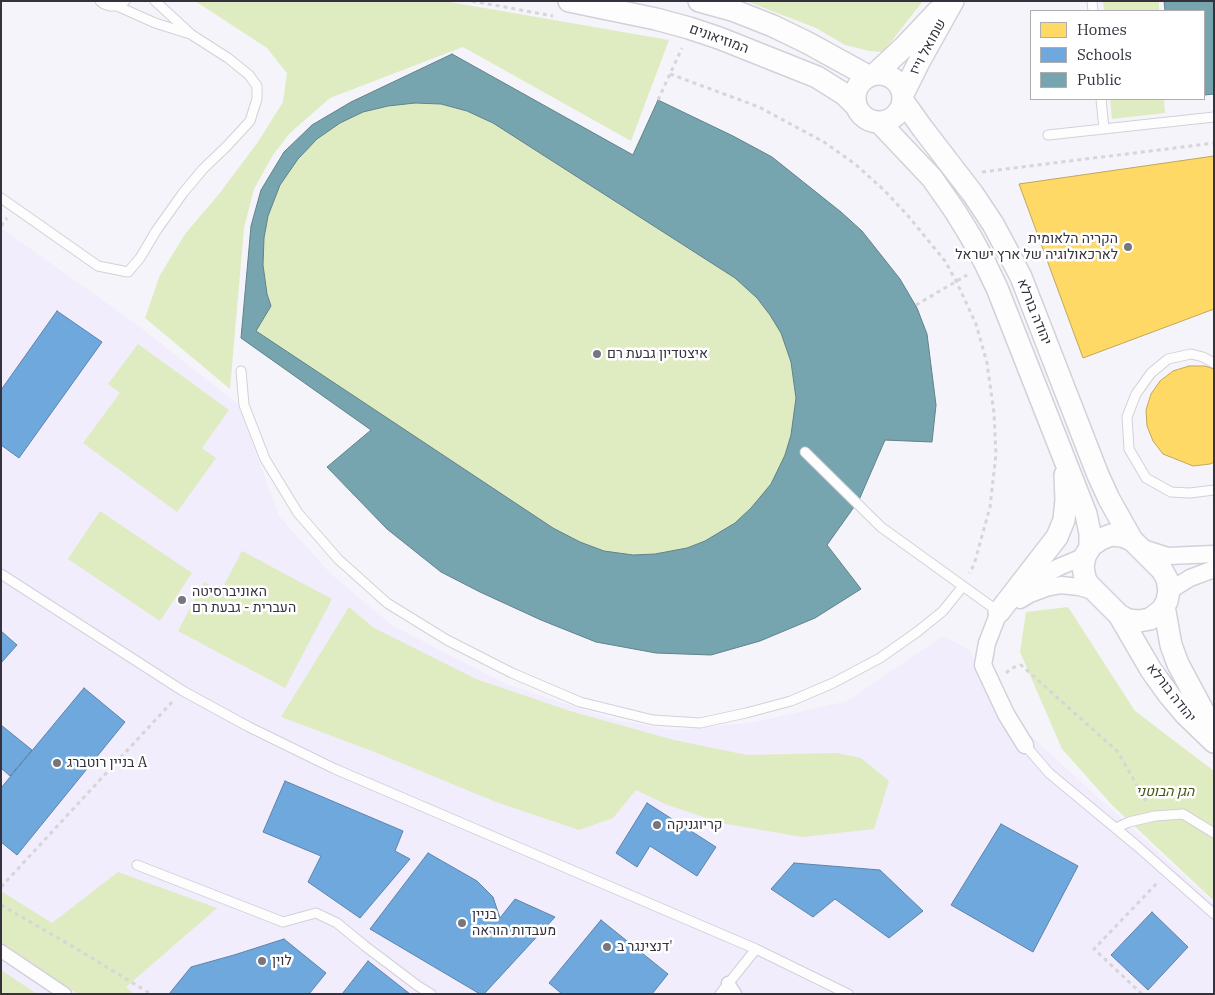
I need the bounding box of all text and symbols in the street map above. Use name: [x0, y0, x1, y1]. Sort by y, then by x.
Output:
legend: [1030, 10, 1205, 100]
street label: שמואל וייז: [906, 16, 950, 78]
text: Homes: [1077, 20, 1127, 39]
street label: המוזיאונים: [687, 21, 751, 57]
text: Schools: [1077, 45, 1132, 64]
text: Public: [1077, 70, 1122, 89]
place label: הקריה הלאומית לארכאולוגיה של ארץ ישראל: [955, 231, 1118, 264]
marker: הקריה הלאומית לארכאולוגיה של ארץ ישראל: [1122, 241, 1134, 253]
street label: יהודה בורלא: [1013, 276, 1055, 348]
place label: איצטדיון גבעת רם: [607, 346, 708, 362]
marker: איצטדיון גבעת רם: [591, 348, 603, 360]
place label: האוניברסיטה העברית - גבעת רם: [192, 584, 296, 616]
marker: האוניברסיטה העברית - גבעת רם: [176, 594, 188, 606]
street label: יהודה בורלא: [1143, 660, 1199, 726]
place label: בניין רוטברג A: [67, 755, 147, 771]
marker: בניין רוטברג A: [51, 757, 63, 769]
park label: הגן הבוטני: [1136, 784, 1194, 800]
place label: קריוגניקה: [667, 817, 723, 833]
marker: קריוגניקה: [651, 819, 663, 831]
place label: בניין מעבדות הוראה: [472, 907, 556, 940]
marker: בניין מעבדות הוראה: [456, 917, 468, 929]
place label: דנצינגר ב': [617, 939, 673, 955]
marker: דנצינגר ב': [601, 941, 613, 953]
place label: לוין: [272, 953, 292, 969]
marker: לוין: [256, 955, 268, 967]

